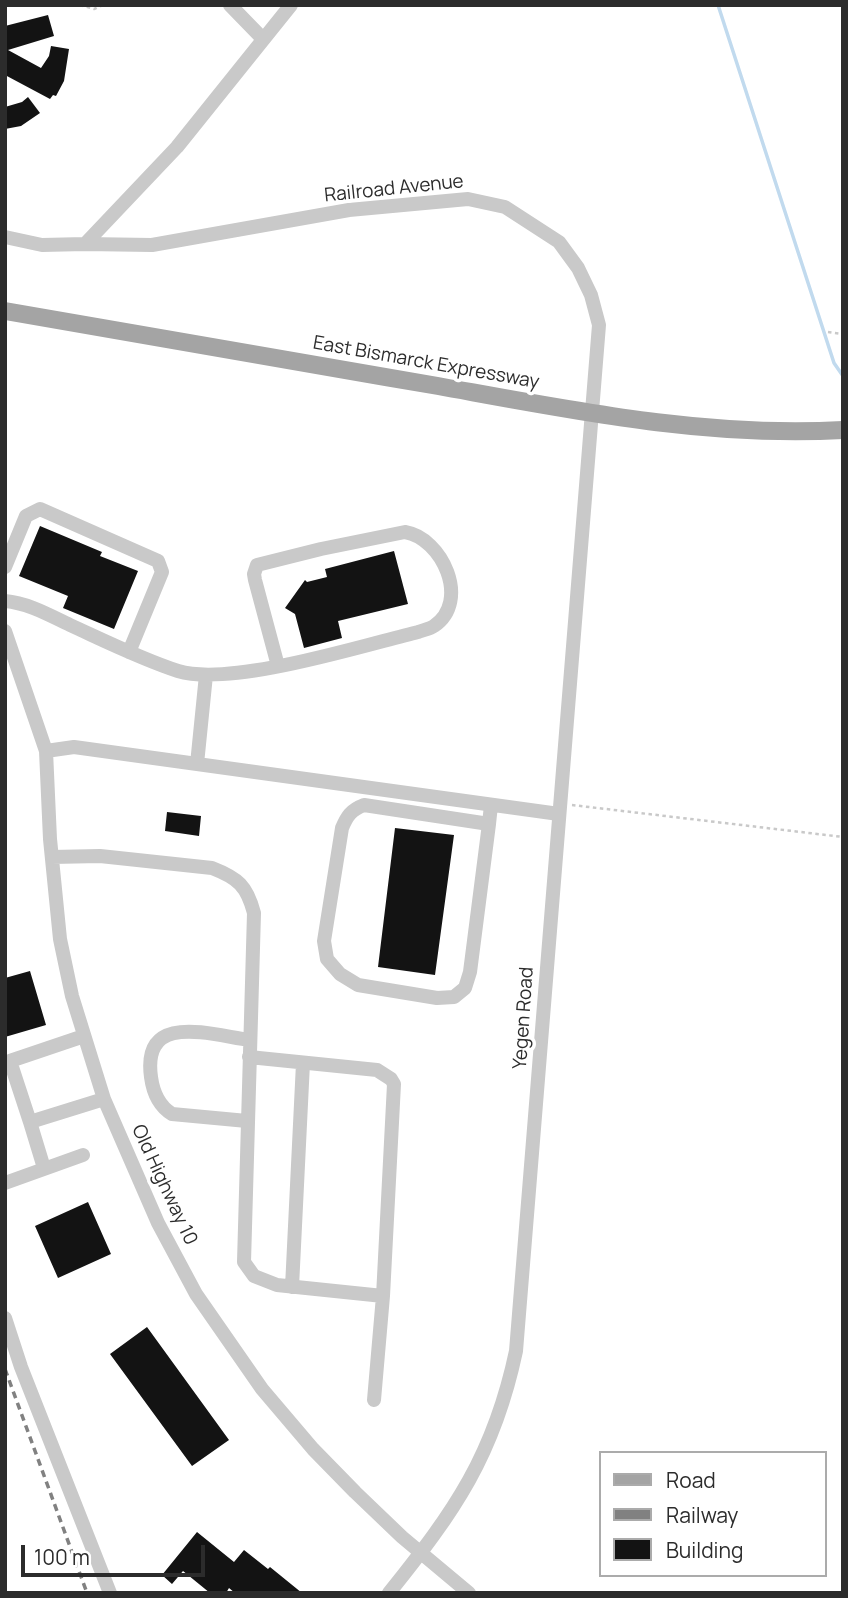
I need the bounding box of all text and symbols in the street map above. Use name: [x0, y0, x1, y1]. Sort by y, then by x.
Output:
street label: Railroad Avenue: [323, 170, 465, 208]
street label: East Bismarck Expressway: [311, 332, 541, 394]
street label: Yegen Road: [509, 966, 539, 1070]
street label: Old Highway 10: [126, 1121, 202, 1249]
legend: [600, 1451, 827, 1577]
text: Road: [666, 1466, 716, 1494]
text: Railway: [666, 1501, 738, 1529]
scale bar: [24, 1532, 208, 1576]
text: Building: [666, 1536, 743, 1564]
text: 100 m: [34, 1543, 90, 1571]

